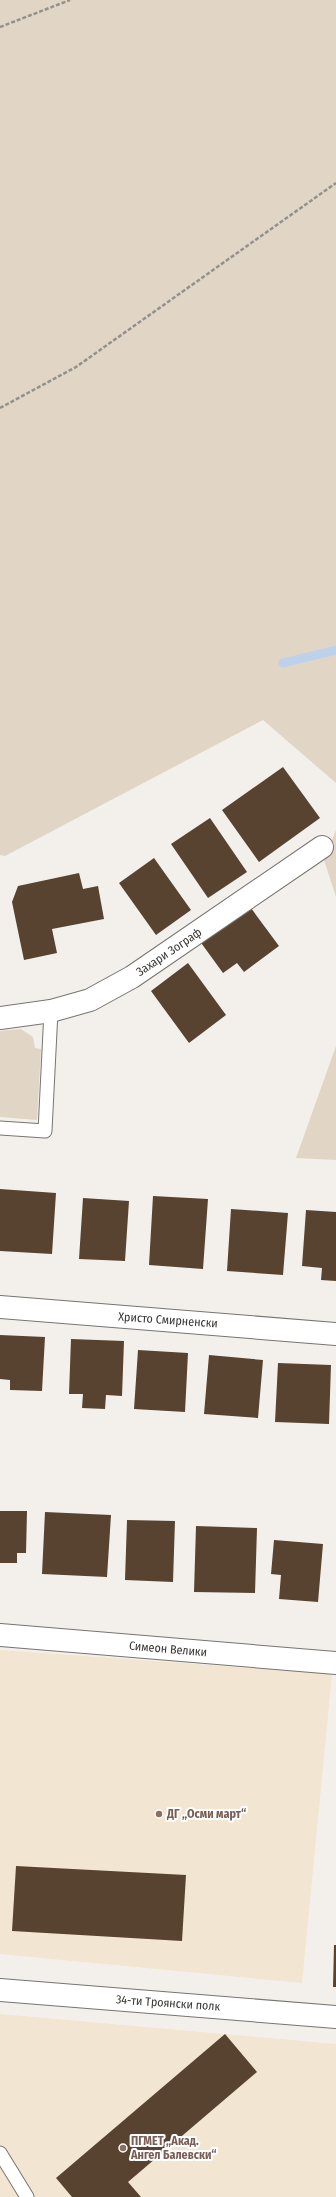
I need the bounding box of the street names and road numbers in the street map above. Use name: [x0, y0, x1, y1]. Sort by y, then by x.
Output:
street label: Захари Зограф: [134, 925, 204, 979]
street label: Христо Смирненски: [118, 1310, 218, 1330]
street label: Симеон Велики: [128, 1639, 208, 1659]
street label: 34-ти Троянски полк: [115, 1992, 221, 2014]

